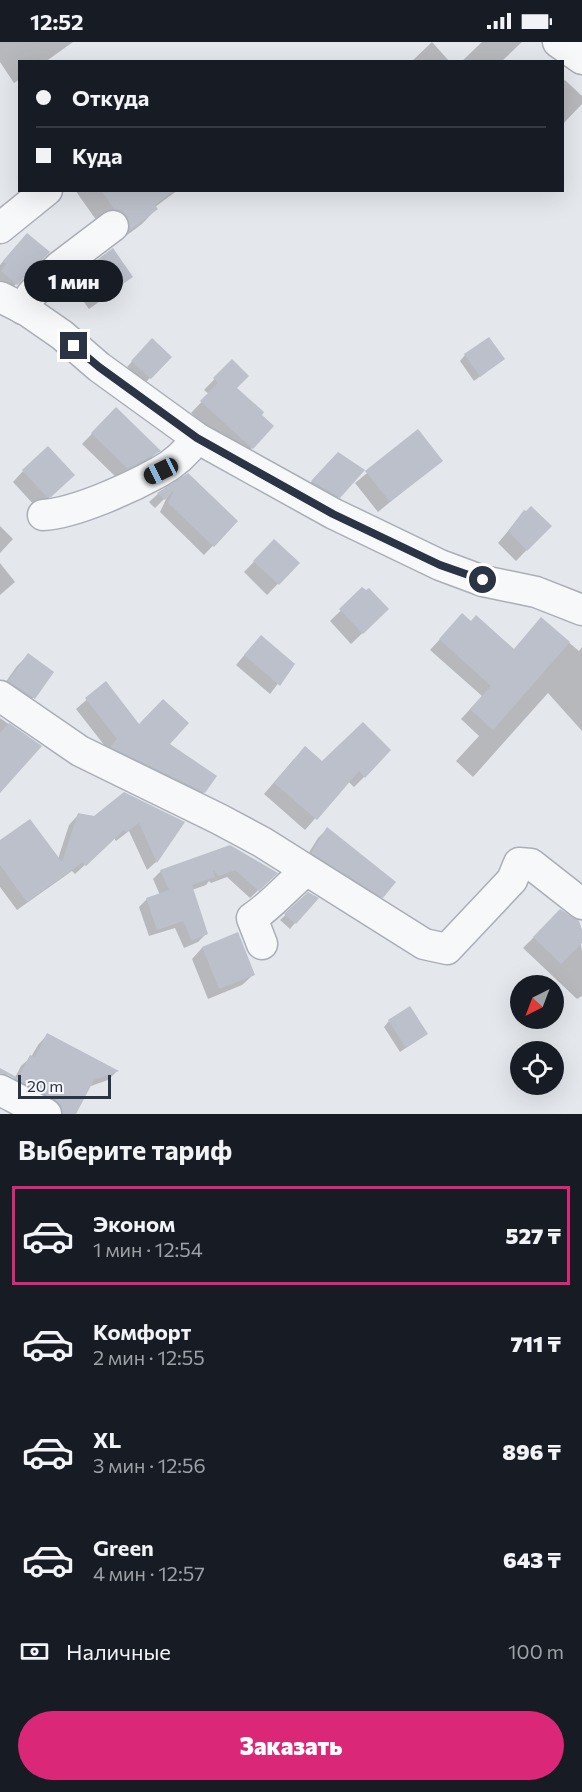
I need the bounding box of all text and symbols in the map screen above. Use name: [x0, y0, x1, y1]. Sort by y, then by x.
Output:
text: 12:52: [30, 8, 84, 35]
text: Откуда: [72, 84, 149, 111]
text: Куда: [72, 142, 122, 169]
callout: 1 мин: [25, 259, 124, 301]
text: 1 мин: [48, 269, 99, 293]
route end: [60, 332, 87, 359]
car: [141, 455, 181, 487]
route start: [469, 566, 496, 593]
north arrow: [510, 975, 564, 1029]
map controls: [510, 975, 564, 1095]
button: locate: [510, 1041, 564, 1095]
scale bar: [18, 1072, 111, 1100]
text: 20 m: [27, 1076, 63, 1095]
text: Выберите тариф: [18, 1133, 232, 1166]
icon: car: [21, 1209, 75, 1263]
text: Эконом: [93, 1210, 175, 1237]
text: 527 ₸: [506, 1222, 561, 1249]
text: 1 мин · 12:54: [93, 1237, 203, 1261]
icon: car: [21, 1317, 75, 1371]
text: Комфорт: [93, 1318, 191, 1345]
text: 711 ₸: [510, 1330, 561, 1357]
text: 2 мин · 12:55: [93, 1345, 205, 1369]
icon: car: [21, 1425, 75, 1479]
text: XL: [93, 1426, 121, 1453]
text: 896 ₸: [502, 1438, 561, 1465]
text: 3 мин · 12:56: [93, 1453, 206, 1477]
icon: car: [21, 1533, 75, 1587]
text: Green: [93, 1534, 154, 1561]
text: 643 ₸: [503, 1546, 561, 1573]
text: 4 мин · 12:57: [93, 1561, 205, 1585]
icon: cash: [18, 1635, 51, 1668]
text: Наличные: [66, 1638, 171, 1665]
text: 100 m: [508, 1639, 564, 1663]
button: Заказать: [18, 1711, 564, 1780]

